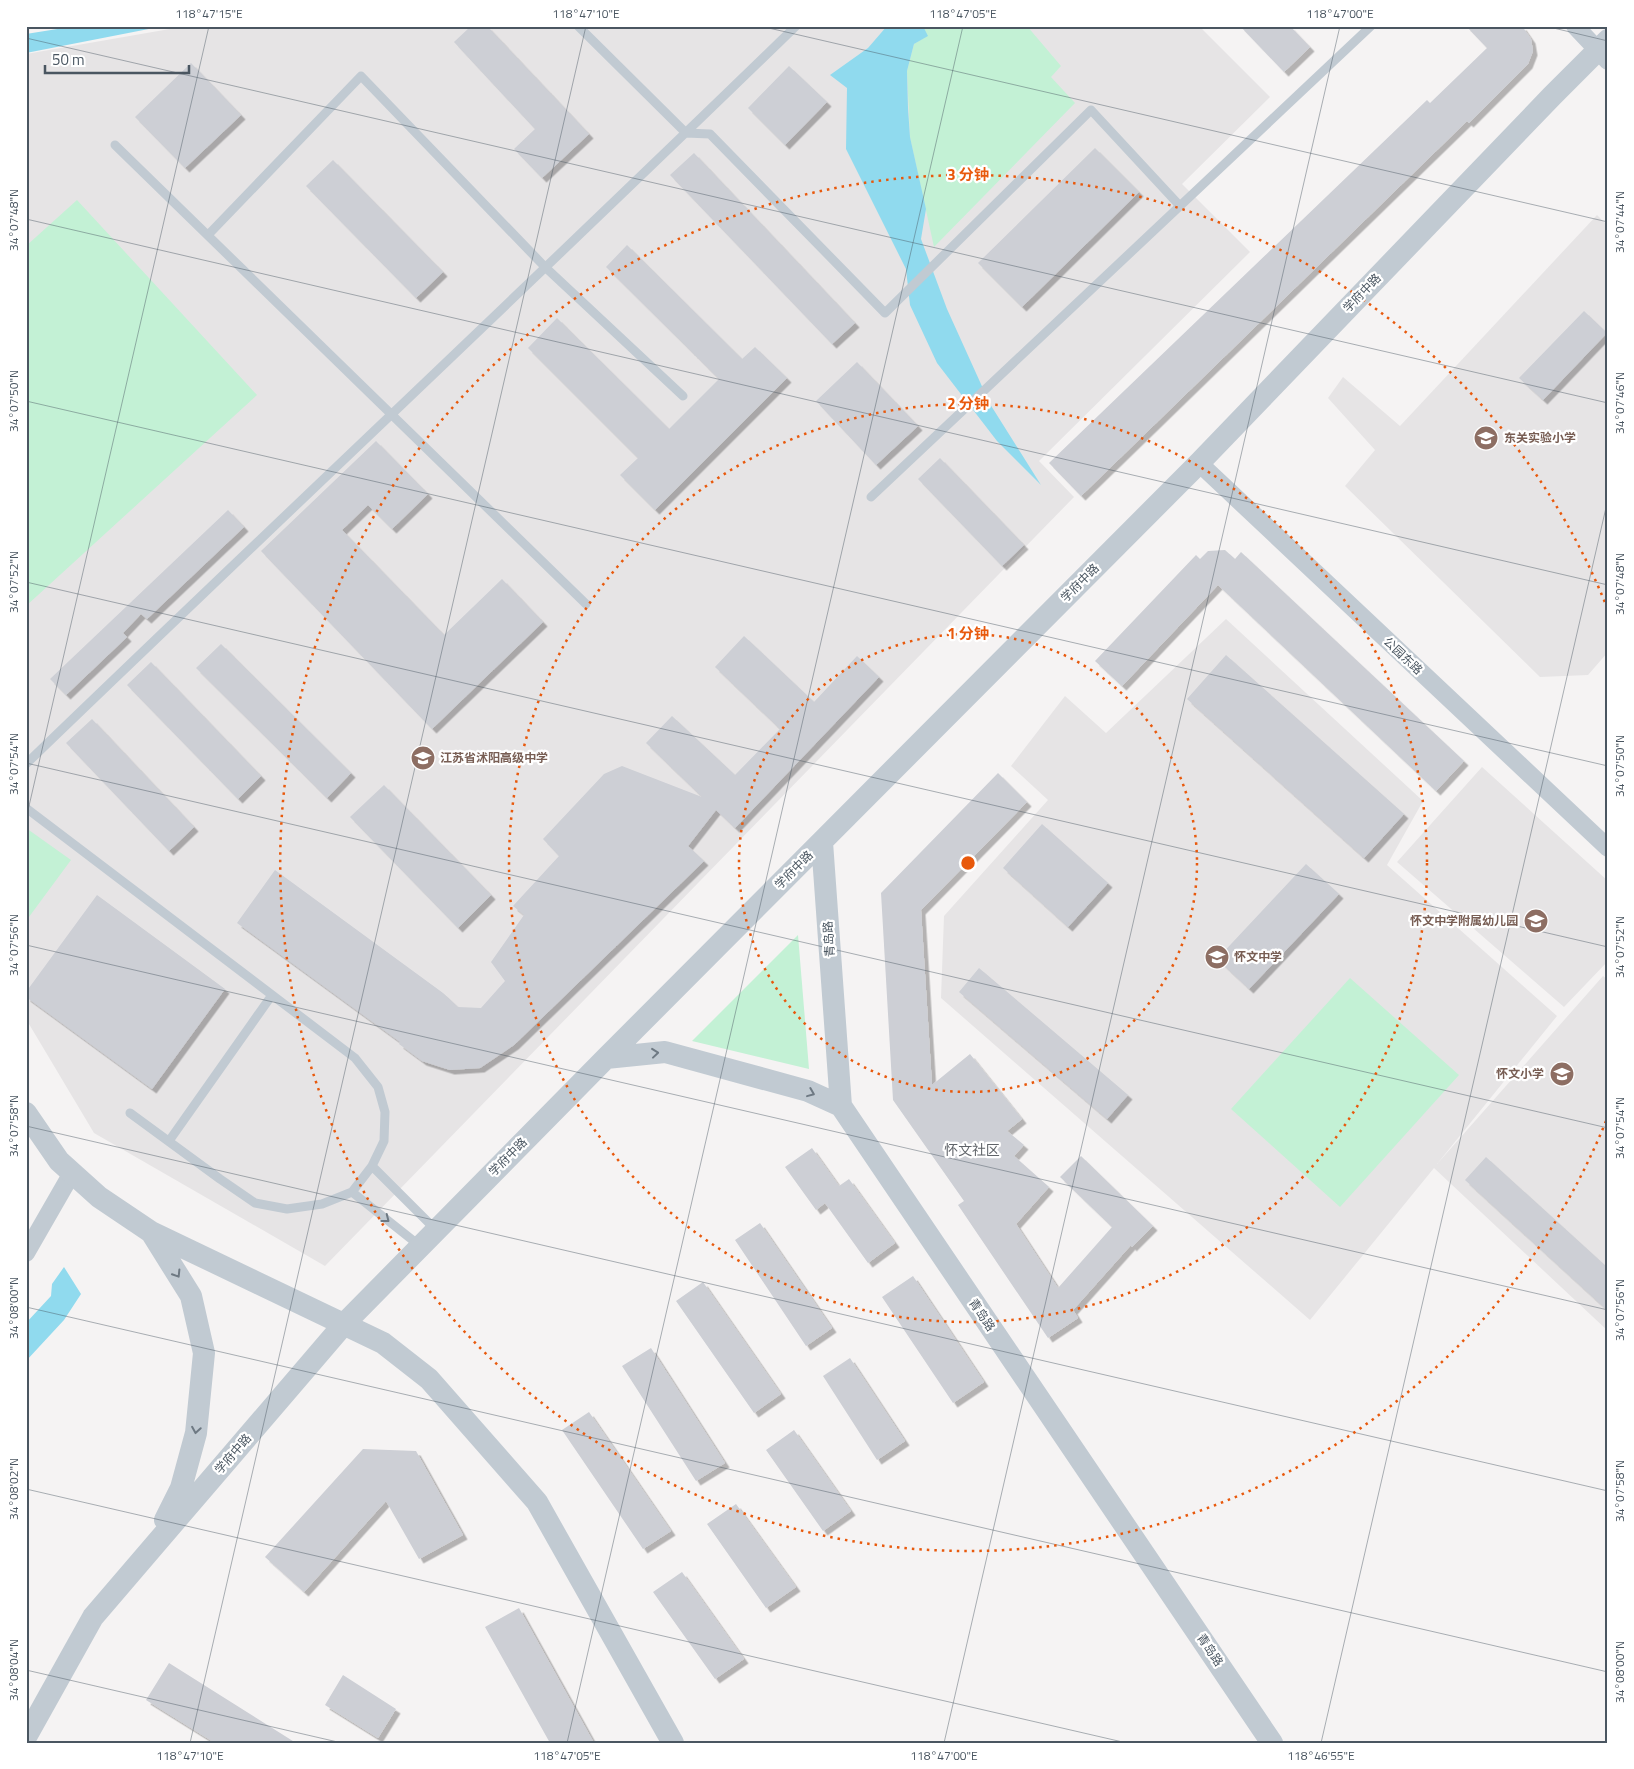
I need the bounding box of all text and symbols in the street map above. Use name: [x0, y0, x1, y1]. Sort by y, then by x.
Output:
text: 118°47'15"E: [175, 4, 243, 23]
text: 118°47'10"E: [552, 4, 620, 23]
text: 118°47'05"E: [929, 4, 997, 23]
text: 118°47'00"E: [1306, 4, 1374, 23]
scale bar: [45, 42, 189, 74]
text: 50 m: [52, 48, 85, 71]
text: 3 分钟: [947, 163, 989, 186]
text: 34°07'48"N: [4, 189, 23, 251]
text: 34°07'44"N: [1610, 191, 1629, 253]
street label: 学府中路: [1338, 269, 1385, 317]
text: 34°07'50"N: [4, 370, 23, 432]
text: 34°07'46"N: [1610, 372, 1629, 434]
text: 2 分钟: [947, 392, 989, 415]
school or university icon: 东关实验小学: [1473, 425, 1499, 451]
place label: 东关实验小学: [1504, 428, 1576, 447]
text: 34°07'52"N: [4, 551, 23, 613]
text: 34°07'48"N: [1610, 553, 1629, 615]
street label: 学府中路: [1056, 559, 1103, 606]
text: 1 分钟: [947, 622, 989, 645]
street label: 公园东路: [1379, 632, 1427, 679]
text: 34°07'54"N: [4, 733, 23, 795]
text: 34°07'50"N: [1610, 735, 1629, 797]
school or university icon: 江苏省沭阳高级中学: [410, 745, 436, 771]
place label: 江苏省沭阳高级中学: [440, 748, 548, 767]
street label: 学府中路: [770, 846, 817, 893]
centre of rings: [959, 854, 977, 872]
school or university icon: 怀文中学附属幼儿园: [1523, 908, 1549, 934]
place label: 怀文中学附属幼儿园: [1410, 911, 1518, 930]
text: 34°07'56"N: [4, 914, 23, 976]
text: 34°07'52"N: [1610, 916, 1629, 978]
street label: 青岛路: [818, 920, 839, 958]
school or university icon: 怀文中学: [1204, 944, 1230, 970]
place label: 怀文中学: [1234, 947, 1282, 966]
one-way arrow: [651, 1047, 659, 1058]
school or university icon: 怀文小学: [1549, 1061, 1575, 1087]
place label: 怀文小学: [1496, 1064, 1544, 1083]
one-way arrow: [807, 1087, 815, 1097]
text: 34°07'58"N: [4, 1095, 23, 1157]
text: 34°07'54"N: [1610, 1097, 1629, 1159]
street label: 学府中路: [484, 1133, 531, 1180]
district label: 怀文社区: [944, 1139, 1000, 1160]
one-way arrow: [380, 1214, 389, 1222]
one-way arrow: [170, 1268, 180, 1277]
text: 34°08'00"N: [4, 1277, 23, 1339]
text: 34°07'56"N: [1610, 1279, 1629, 1341]
street label: 青岛路: [964, 1294, 1000, 1335]
one-way arrow: [191, 1426, 202, 1434]
street label: 学府中路: [210, 1429, 256, 1478]
text: 34°08'02"N: [4, 1458, 23, 1520]
text: 34°07'58"N: [1610, 1460, 1629, 1522]
street label: 青岛路: [1192, 1629, 1228, 1670]
text: 34°08'04"N: [4, 1639, 23, 1701]
text: 34°08'00"N: [1610, 1641, 1629, 1703]
text: 118°47'10"E: [156, 1746, 224, 1765]
text: 118°47'05"E: [533, 1746, 601, 1765]
text: 118°47'00"E: [910, 1746, 978, 1765]
text: 118°46'55"E: [1287, 1746, 1355, 1765]

